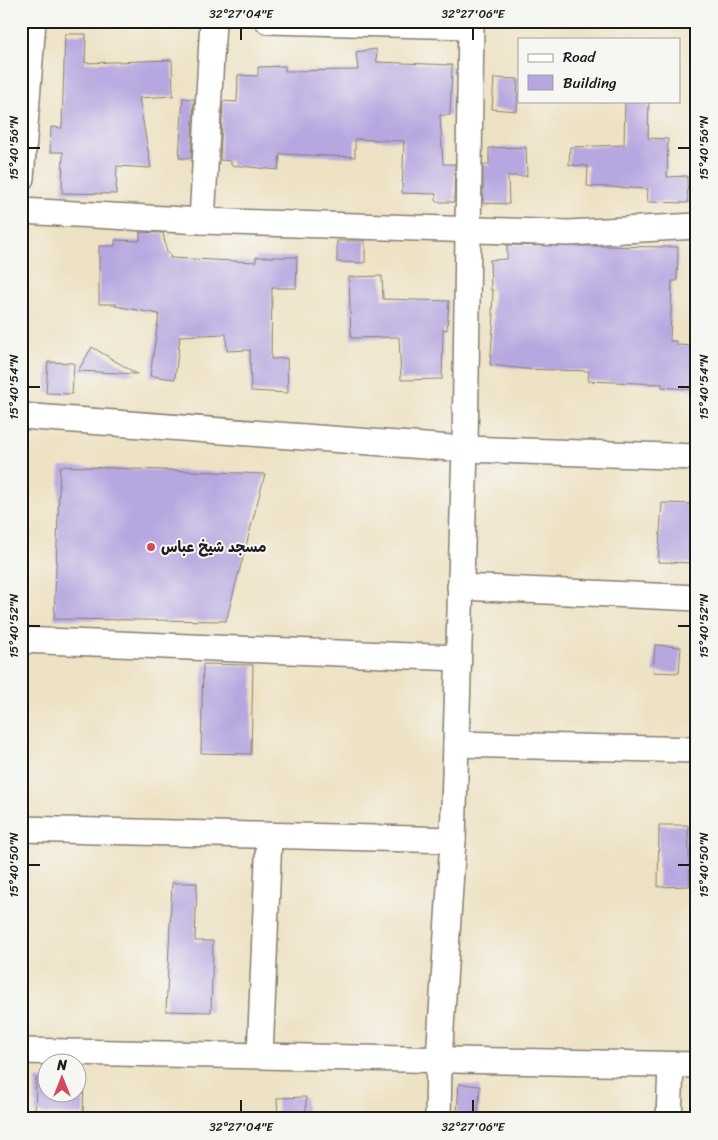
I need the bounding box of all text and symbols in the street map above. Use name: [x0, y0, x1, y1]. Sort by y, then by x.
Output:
text: 32°27'04"E: [209, 3, 274, 25]
text: 32°27'06"E: [442, 3, 506, 25]
legend: [518, 38, 680, 102]
text: Road: [563, 44, 596, 70]
text: Building: [563, 70, 617, 96]
text: 15°40'56"N: [3, 115, 25, 180]
text: 15°40'56"N: [693, 115, 715, 180]
text: 15°40'54"N: [3, 354, 25, 420]
text: 15°40'54"N: [693, 354, 715, 420]
place label: مسجد شيخ عباس: [161, 534, 267, 560]
marker: مسجد شيخ عباس: [145, 541, 157, 553]
text: 15°40'52"N: [3, 593, 25, 658]
text: 15°40'52"N: [693, 593, 715, 658]
text: 15°40'50"N: [3, 832, 25, 898]
text: 15°40'50"N: [693, 832, 715, 898]
north arrow: [38, 1052, 88, 1102]
text: N: [56, 1053, 67, 1078]
text: 32°27'04"E: [209, 1116, 274, 1138]
text: 32°27'06"E: [442, 1116, 506, 1138]

